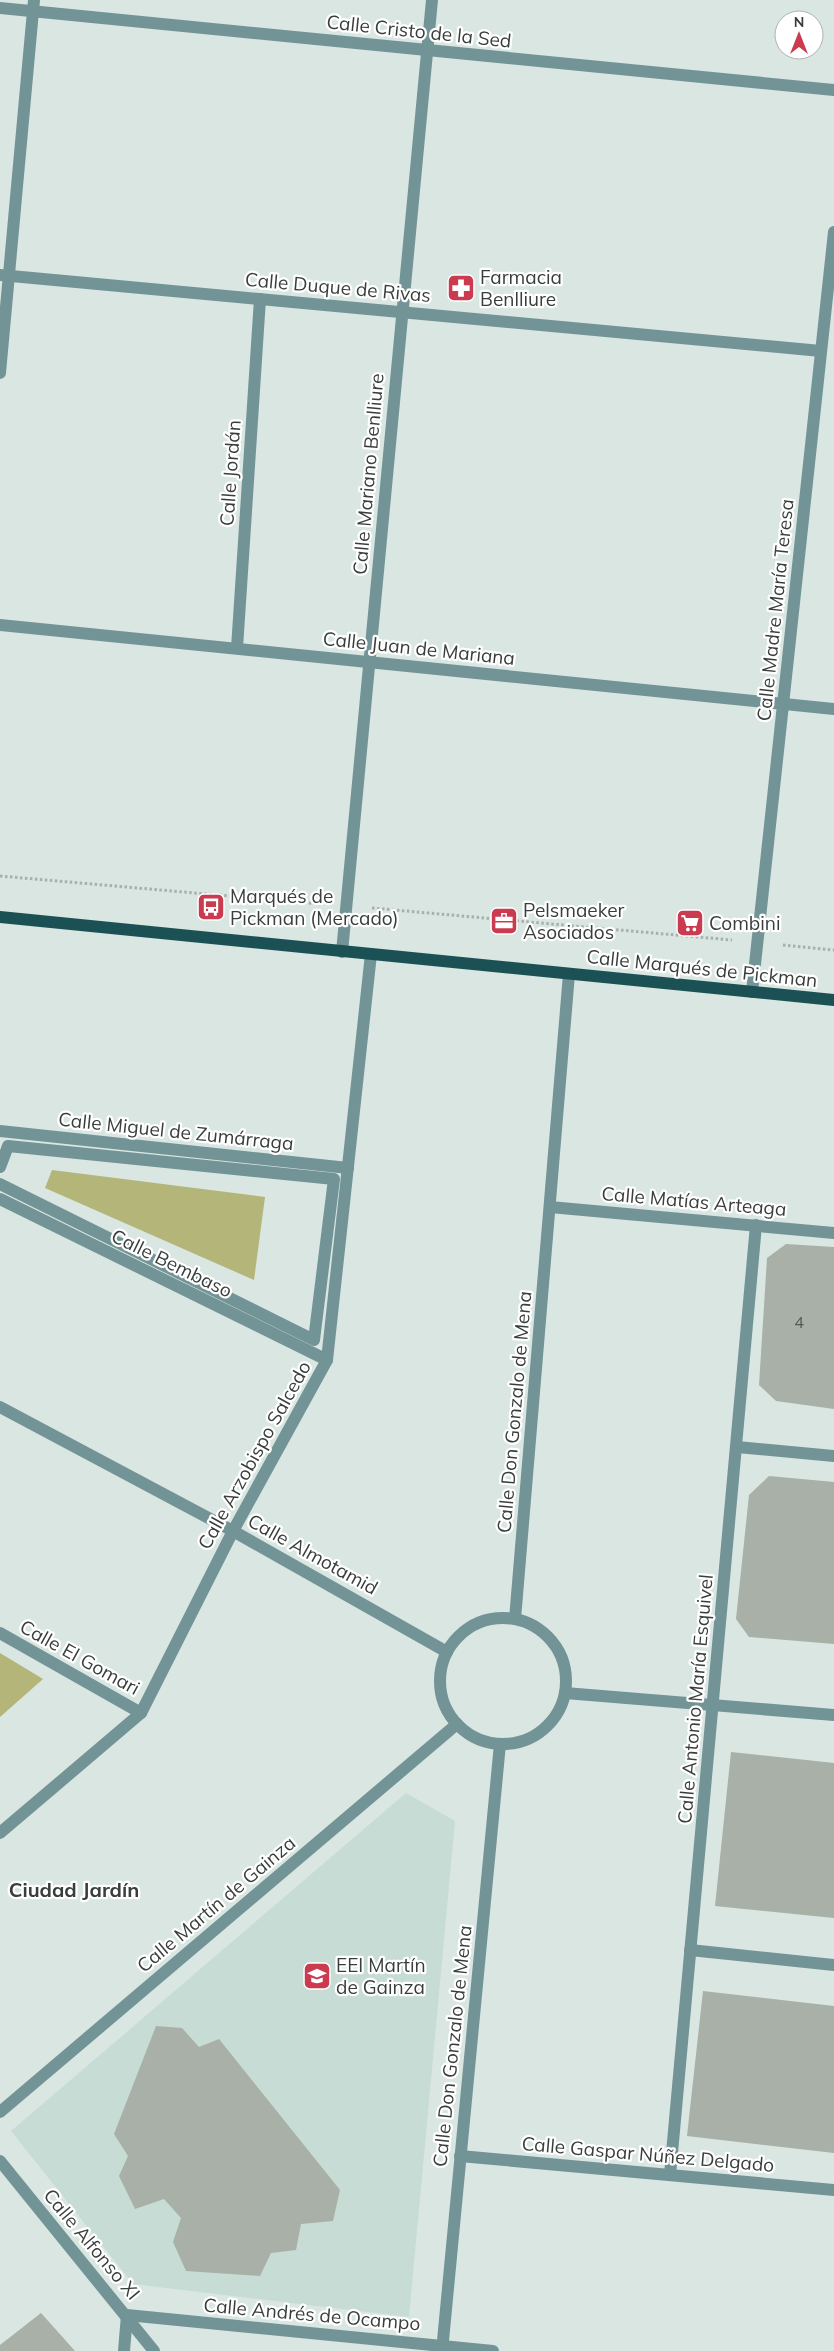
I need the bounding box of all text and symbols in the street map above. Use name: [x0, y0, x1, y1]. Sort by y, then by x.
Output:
street label: Calle Cristo de la Sed: [325, 9, 513, 53]
north arrow: [774, 10, 824, 60]
text: N: [794, 13, 804, 31]
place label: Farmacia Benlliure: [480, 265, 562, 311]
street label: Calle Duque de Rivas: [244, 267, 432, 307]
pharmacy icon: Farmacia Benlliure: [446, 273, 476, 303]
street label: Calle Mariano Benlliure: [347, 372, 389, 576]
street label: Calle Jordán: [214, 419, 246, 527]
street label: Calle Madre María Teresa: [751, 498, 799, 722]
street label: Calle Juan de Mariana: [322, 626, 516, 670]
place label: Marqués de Pickman (Mercado): [230, 884, 399, 930]
bus stop icon: Marqués de Pickman (Mercado): [196, 892, 226, 922]
place label: Pelsmaeker Asociados: [523, 898, 625, 944]
office icon: Pelsmaeker Asociados: [489, 906, 519, 936]
supermarket icon: Combini: [675, 908, 705, 938]
place label: Combini: [709, 911, 780, 935]
street label: Calle Marqués de Pickman: [585, 944, 819, 992]
street label: Calle Miguel de Zumárraga: [57, 1107, 295, 1155]
street label: Calle Matías Arteaga: [601, 1181, 787, 1221]
street label: Calle Bembaso: [108, 1223, 236, 1303]
street label: Calle Don Gonzalo de Mena: [491, 1290, 537, 1534]
house number: 4: [794, 1312, 804, 1332]
street label: Calle Arzobispo Salcedo: [192, 1356, 316, 1554]
street label: Calle Almotamid: [244, 1508, 382, 1600]
street label: Calle Antonio María Esquivel: [672, 1573, 718, 1825]
street label: Calle El Gomari: [16, 1614, 144, 1700]
street label: Calle Martín de Gainza: [132, 1831, 300, 1977]
district label: Ciudad Jardín: [9, 1877, 139, 1902]
street label: Calle Don Gonzalo de Mena: [427, 1924, 477, 2168]
place label: EEI Martín de Gainza: [336, 1953, 426, 1999]
school or university icon: EEI Martín de Gainza: [302, 1961, 332, 1991]
street label: Calle Gaspar Núñez Delgado: [521, 2131, 775, 2177]
street label: Calle Alfonso XI: [39, 2184, 145, 2304]
street label: Calle Andrés de Ocampo: [203, 2293, 421, 2335]

